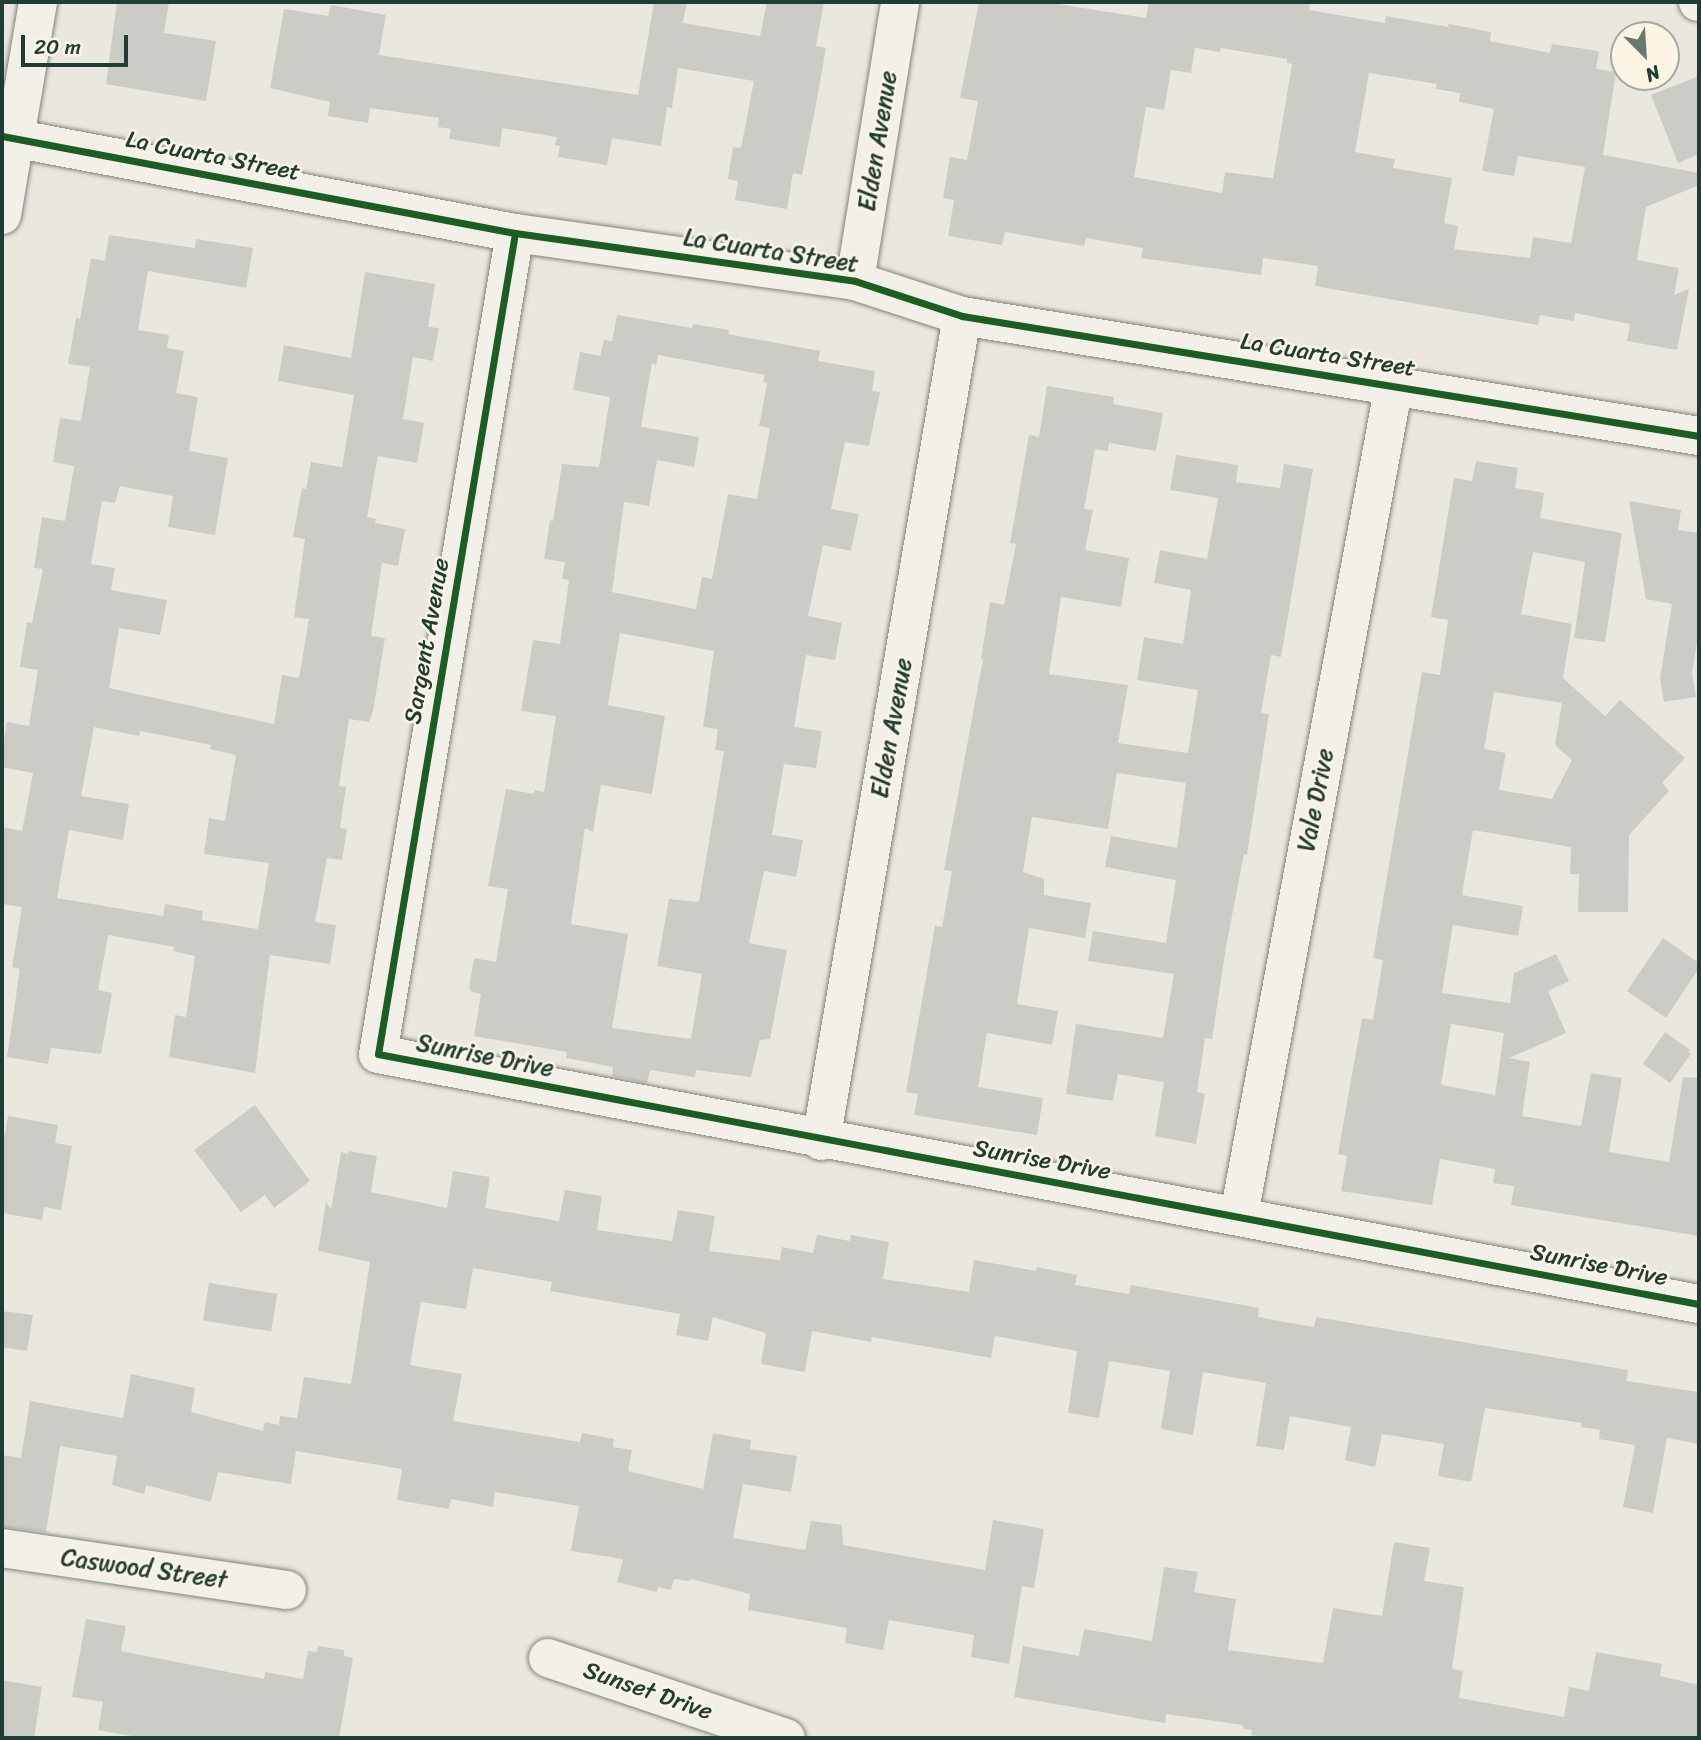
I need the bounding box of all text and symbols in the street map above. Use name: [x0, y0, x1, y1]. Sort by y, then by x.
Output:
scale bar: [24, 21, 131, 65]
north arrow: [1610, 21, 1680, 91]
text: 20 m: [34, 28, 81, 66]
text: N: [1640, 56, 1666, 92]
street label: Elden Avenue: [853, 69, 903, 213]
street label: La Cuarta Street: [123, 125, 303, 187]
street label: La Cuarta Street: [681, 223, 861, 279]
street label: La Cuarta Street: [1238, 327, 1418, 383]
street label: Sargent Avenue: [398, 556, 456, 726]
street label: Elden Avenue: [866, 656, 918, 800]
street label: Vale Drive: [1292, 746, 1340, 854]
street label: Sunrise Drive: [414, 1029, 556, 1083]
street label: Sunrise Drive: [971, 1134, 1113, 1186]
street label: Sunrise Drive: [1528, 1238, 1670, 1292]
street label: Caswood Street: [59, 1543, 229, 1595]
street label: Sunset Drive: [580, 1655, 716, 1727]

